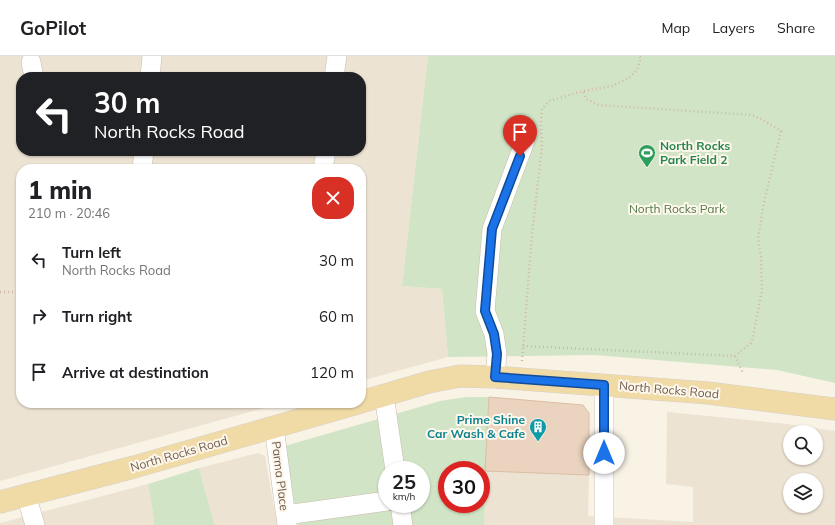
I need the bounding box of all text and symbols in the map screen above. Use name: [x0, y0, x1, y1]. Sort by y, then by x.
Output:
text: GoPilot: [20, 16, 86, 40]
text: Map: [661, 19, 690, 37]
text: Layers: [712, 19, 755, 37]
text: Share: [777, 19, 815, 37]
text: 30 m: [94, 85, 160, 120]
icon: left: [28, 88, 80, 140]
pin: [503, 115, 537, 156]
text: North Rocks Road: [94, 120, 245, 143]
icon: arrive: [509, 121, 531, 143]
place label: North Rocks Park Field 2: [660, 138, 730, 167]
sports icon: North Rocks Park Field 2: [637, 143, 657, 168]
text: 1 min: [28, 175, 92, 205]
button: close: [312, 177, 354, 219]
park label: North Rocks Park: [629, 201, 726, 216]
text: 210 m · 20:46: [28, 205, 110, 221]
text: Turn left: [62, 243, 121, 262]
icon: left: [28, 249, 50, 271]
text: 30 m: [319, 251, 354, 270]
text: North Rocks Road: [62, 262, 171, 278]
icon: right: [28, 305, 50, 327]
text: Turn right: [62, 307, 132, 326]
text: 60 m: [319, 307, 354, 326]
icon: arrive: [28, 361, 50, 383]
text: Arrive at destination: [62, 363, 209, 382]
text: 120 m: [310, 363, 354, 382]
street label: North Rocks Road: [618, 378, 720, 401]
place label: Prime Shine Car Wash & Cafe: [427, 412, 525, 441]
building icon: Prime Shine Car Wash & Cafe: [528, 417, 548, 442]
map controls: [783, 425, 823, 513]
button: search: [783, 425, 823, 465]
street label: North Rocks Road: [129, 432, 229, 475]
position arrow: [583, 432, 625, 474]
street label: Parma Place: [269, 440, 292, 512]
speed limit sign: 30: [438, 461, 490, 513]
text: 25: [392, 469, 416, 494]
button: layers: [783, 473, 823, 513]
text: km/h: [393, 490, 415, 503]

